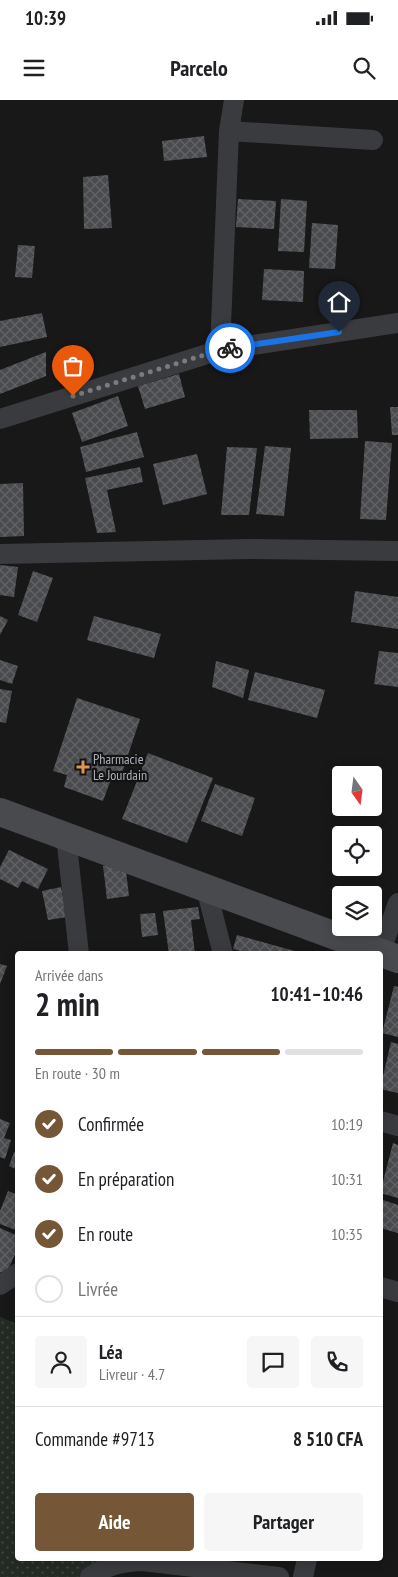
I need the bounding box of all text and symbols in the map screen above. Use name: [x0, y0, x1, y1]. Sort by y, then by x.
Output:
text: 10:39: [25, 6, 66, 30]
icon: menu: [20, 54, 48, 82]
text: Parcelo: [170, 54, 228, 82]
icon: search: [350, 54, 378, 82]
pin: [318, 281, 360, 332]
icon: home: [325, 288, 353, 316]
courier: [205, 323, 255, 373]
icon: bike: [216, 334, 244, 362]
pin: [52, 345, 94, 396]
icon: bag: [59, 352, 87, 380]
place label: Pharmacie Le Jourdain: [93, 750, 147, 784]
marker: Pharmacie Le Jourdain: [77, 761, 89, 773]
north arrow: [332, 766, 382, 816]
map controls: [332, 766, 382, 936]
button: locate: [332, 826, 382, 876]
button: layers: [332, 886, 382, 936]
text: Arrivée dans: [35, 965, 103, 985]
text: 10:41–10:46: [270, 982, 363, 1006]
text: 2 min: [35, 983, 100, 1025]
text: En route · 30 m: [35, 1063, 120, 1083]
icon: check: [35, 1110, 63, 1138]
text: Confirmée: [78, 1112, 144, 1136]
text: 10:19: [331, 1114, 363, 1134]
icon: check: [35, 1165, 63, 1193]
text: En préparation: [78, 1167, 174, 1191]
text: 10:31: [331, 1169, 363, 1189]
icon: check: [35, 1220, 63, 1248]
text: En route: [78, 1222, 133, 1246]
text: 10:35: [331, 1224, 363, 1244]
text: Livrée: [78, 1277, 118, 1301]
button: person: [35, 1336, 87, 1388]
button: chat: [247, 1336, 299, 1388]
button: phone: [311, 1336, 363, 1388]
text: Léa: [99, 1340, 123, 1364]
text: Livreur · 4.7: [99, 1364, 165, 1384]
text: Commande #9713: [35, 1427, 155, 1451]
text: 8 510 CFA: [293, 1427, 363, 1451]
button: Aide: [35, 1493, 194, 1551]
button: Partager: [204, 1493, 363, 1551]

